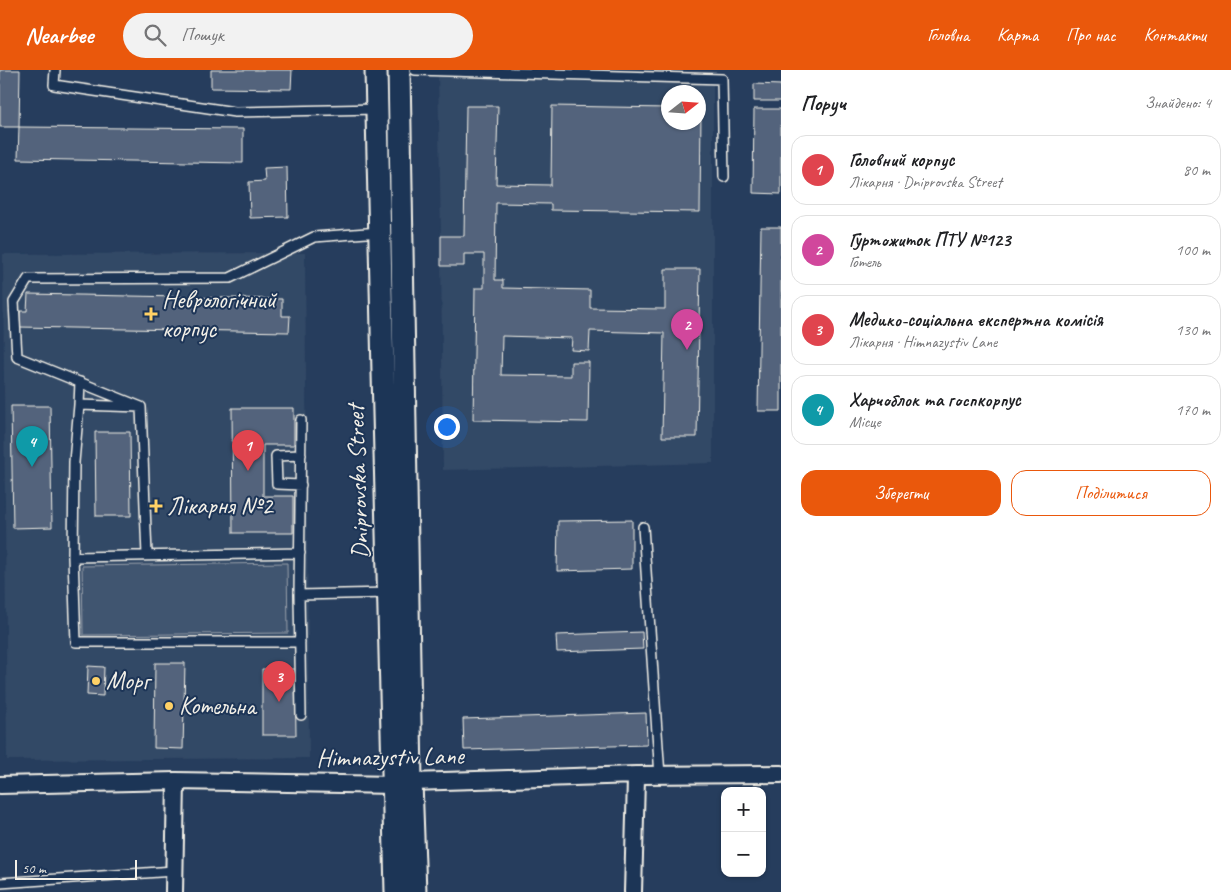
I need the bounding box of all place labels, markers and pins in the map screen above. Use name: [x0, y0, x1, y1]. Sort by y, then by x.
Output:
place label: Неврологічний корпус: [162, 284, 278, 345]
marker: Неврологічний корпус: [144, 307, 158, 321]
pin: 2: [671, 309, 703, 350]
pin: 4: [16, 426, 48, 467]
pin: 1: [232, 430, 264, 471]
place label: Лікарня №2: [167, 490, 274, 522]
marker: Лікарня №2: [149, 499, 163, 513]
pin: 3: [263, 661, 295, 702]
place label: Морг: [106, 665, 153, 697]
marker: Морг: [90, 675, 102, 687]
place label: Котельна: [179, 690, 258, 722]
marker: Котельна: [163, 700, 175, 712]

